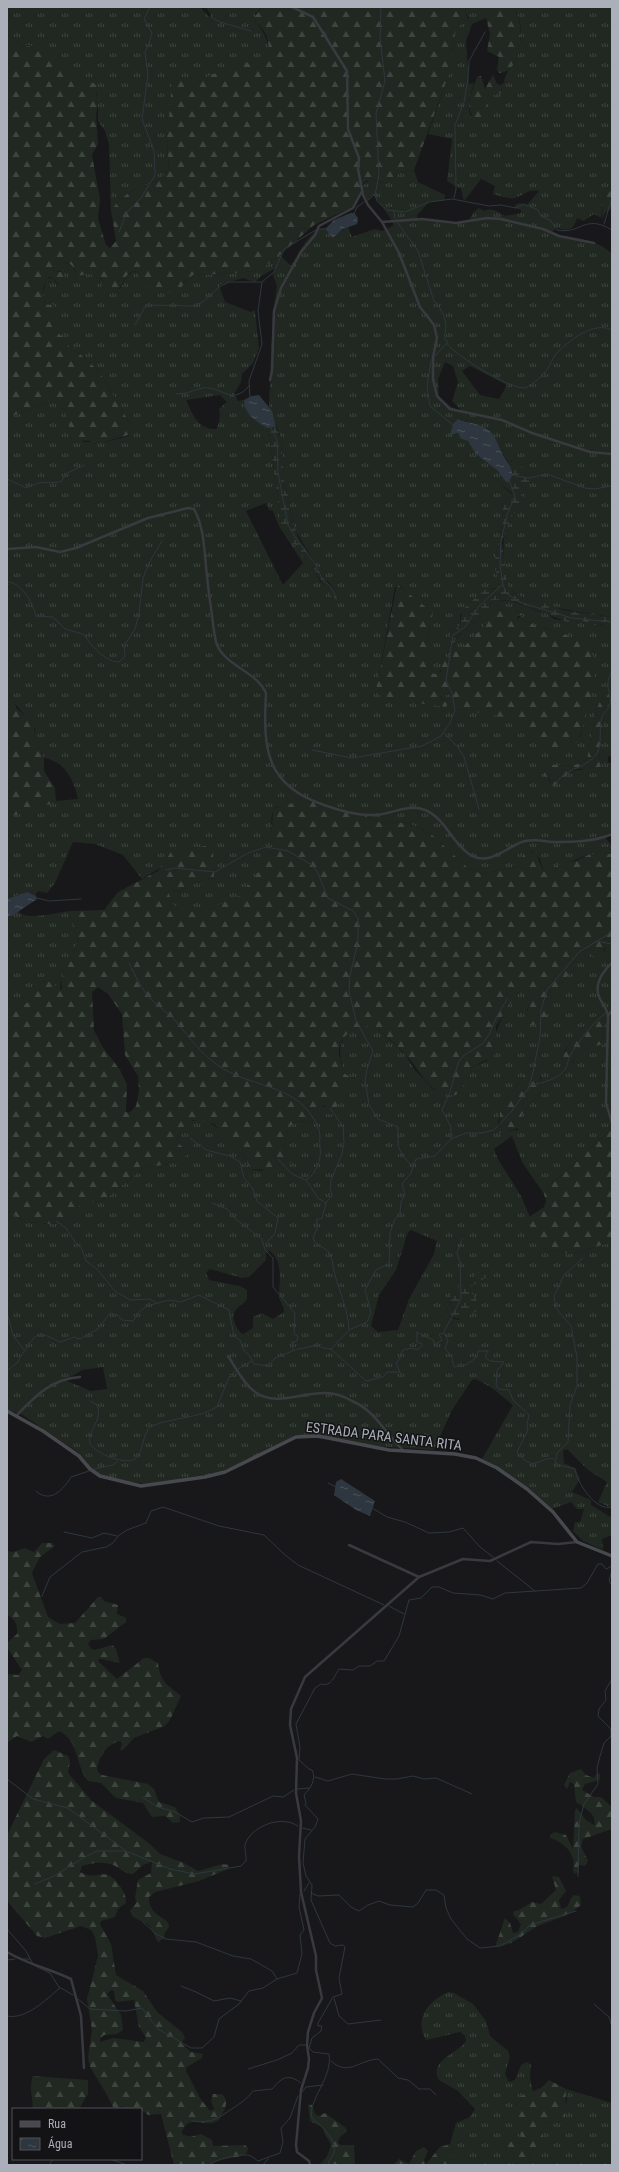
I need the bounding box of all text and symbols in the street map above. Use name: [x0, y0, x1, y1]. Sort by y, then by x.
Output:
street label: ESTRADA PARA SANTA RITA: [305, 1418, 463, 1454]
legend: [12, 2108, 142, 2160]
text: Rua: [48, 2117, 66, 2131]
text: Água: [48, 2136, 73, 2151]

